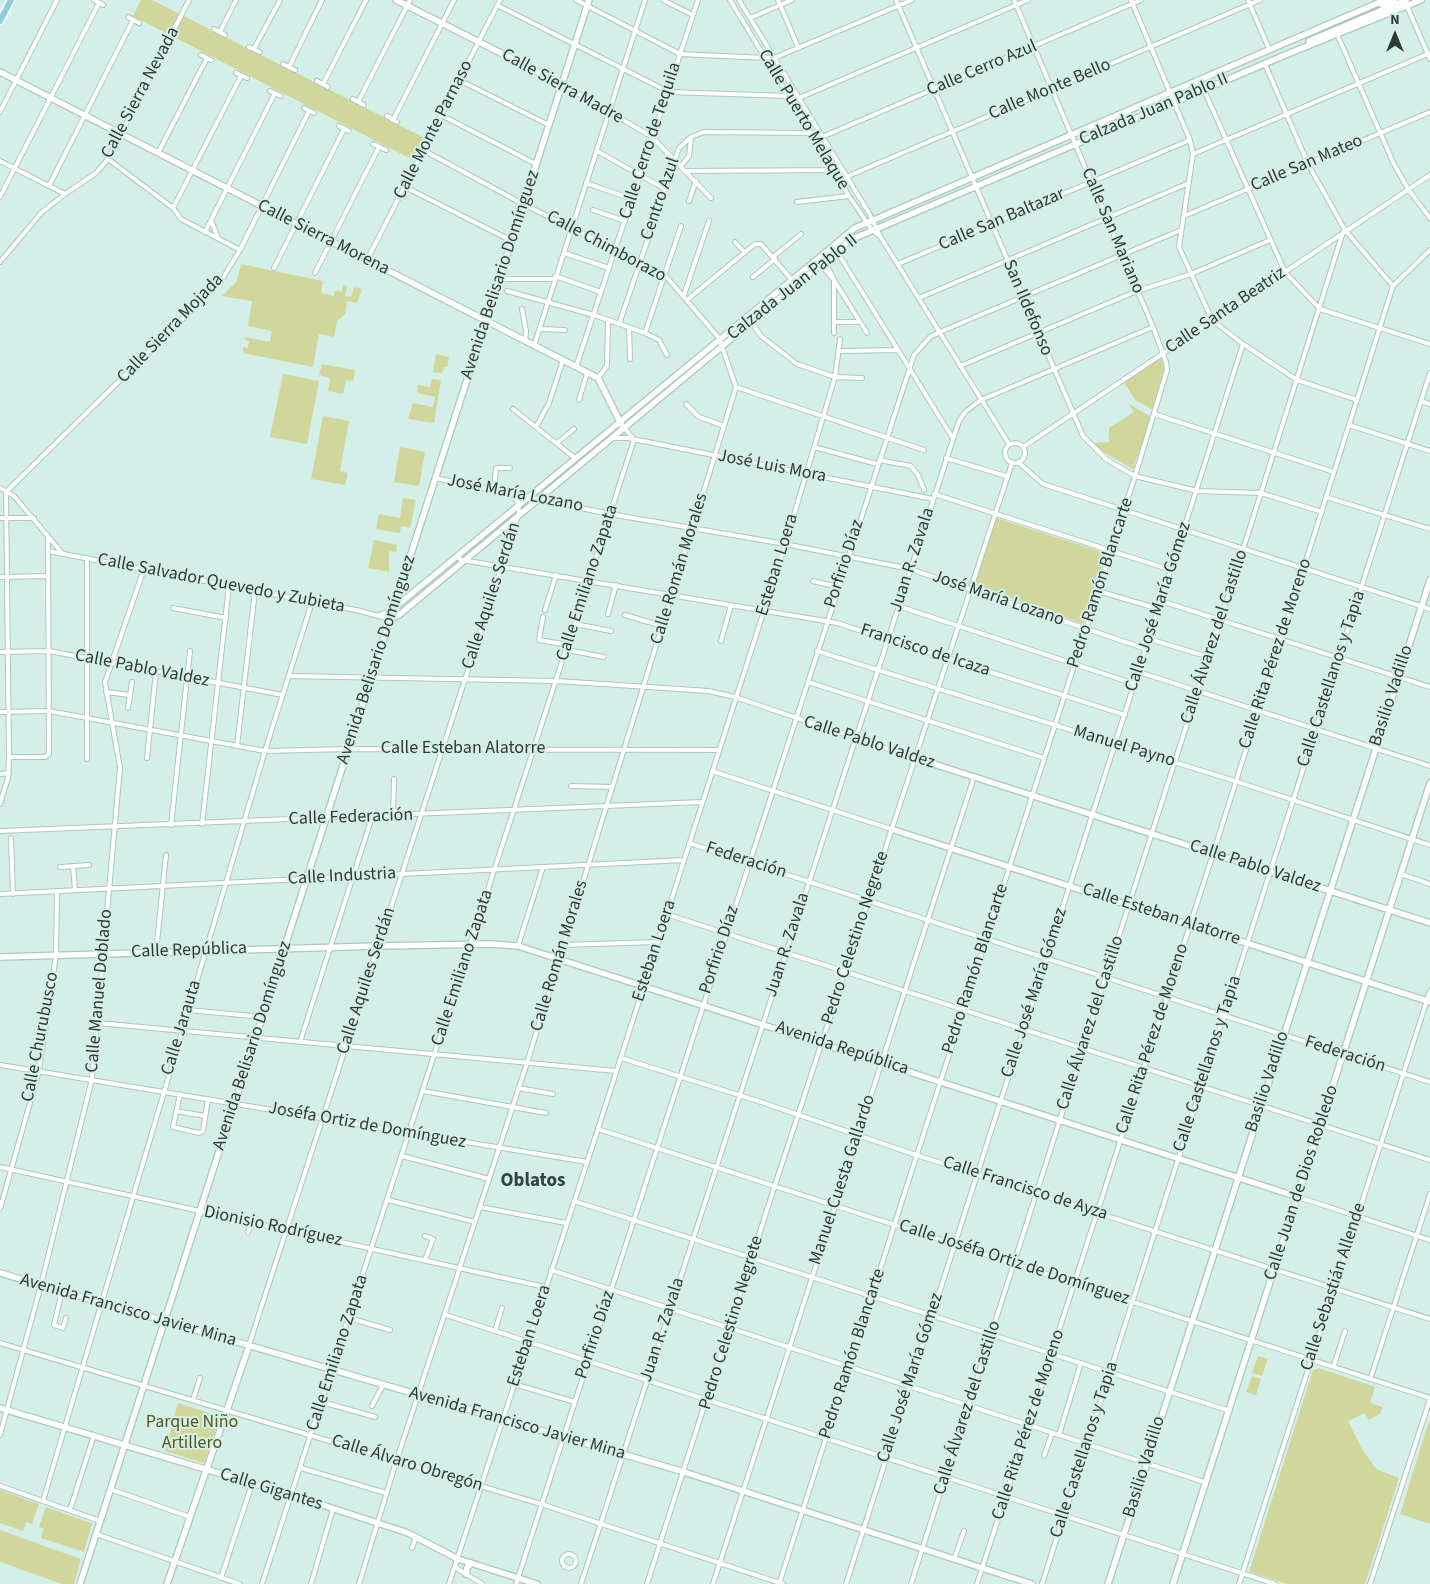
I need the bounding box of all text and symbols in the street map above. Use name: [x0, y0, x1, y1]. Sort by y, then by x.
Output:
north arrow: [1370, 10, 1420, 60]
text: N: [1390, 10, 1400, 30]
street label: Calle Sierra Nevada: [97, 24, 185, 162]
street label: Calle Cerro Azul: [924, 36, 1040, 102]
street label: Calle Sierra Madre: [497, 45, 627, 129]
street label: Calle Puerto Melaque: [753, 46, 853, 194]
street label: Calle Monte Bello: [986, 55, 1114, 125]
street label: Calle Monte Parnaso: [390, 57, 478, 203]
street label: Calle Cerro de Tequila: [615, 60, 687, 222]
street label: Calzada Juan Pablo II: [1076, 69, 1232, 151]
street label: Calle San Mateo: [1248, 131, 1366, 197]
street label: Centro Azul: [637, 155, 685, 243]
street label: Calle San Mariano: [1076, 165, 1148, 297]
street label: Avenida Belisario Domínguez: [457, 168, 545, 382]
street label: Calle San Baltazar: [936, 184, 1068, 256]
street label: Calle Sierra Morena: [253, 195, 393, 281]
street label: Calle Chimborazo: [543, 206, 669, 288]
street label: Calzada Juan Pablo II: [723, 230, 863, 346]
street label: San Ildefonso: [997, 257, 1057, 359]
street label: Calle Santa Beatriz: [1162, 263, 1290, 359]
street label: Calle Sierra Mojada: [113, 270, 229, 388]
street label: José Luis Mora: [716, 446, 828, 488]
street label: José María Lozano: [445, 470, 585, 518]
street label: Calle Román Morales: [647, 491, 713, 647]
street label: Pedro Ramón Blancarte: [1063, 495, 1139, 671]
street label: Calle Emiliano Zapata: [553, 502, 623, 664]
street label: Juan R. Zavala: [886, 505, 940, 615]
street label: Esteban Loera: [752, 511, 804, 619]
street label: Porfirio Díaz: [821, 517, 869, 611]
street label: Calle José María Gómez: [1121, 519, 1197, 695]
street label: Calle Aquiles Serdán: [458, 520, 526, 672]
street label: Calle Álvarez del Castillo: [1177, 547, 1253, 727]
street label: Calle Salvador Quevedo y Zubieta: [96, 549, 346, 619]
street label: Avenida Belisario Domínguez: [333, 553, 421, 767]
street label: Calle Rita Pérez de Moreno: [1235, 556, 1317, 752]
street label: José María Lozano: [929, 566, 1067, 632]
street label: Calle Castellanos y Tapia: [1293, 588, 1371, 770]
street label: Francisco de Icaza: [857, 620, 993, 682]
street label: Basilio Vadillo: [1365, 643, 1419, 749]
street label: Calle Pablo Valdez: [73, 645, 211, 693]
street label: Calle Pablo Valdez: [801, 712, 937, 774]
street label: Manuel Payno: [1070, 721, 1178, 773]
street label: Calle Esteban Alatorre: [381, 738, 545, 760]
street label: Calle Federación: [288, 805, 414, 831]
street label: Calle Pablo Valdez: [1187, 836, 1323, 898]
street label: Federación: [703, 838, 789, 884]
street label: Pedro Celestino Negrete: [818, 849, 894, 1027]
street label: Calle Industria: [287, 863, 397, 891]
street label: Calle Román Morales: [527, 878, 593, 1034]
street label: Calle Esteban Alatorre: [1079, 879, 1243, 951]
street label: Pedro Ramón Blancarte: [938, 881, 1014, 1057]
street label: Calle Emiliano Zapata: [428, 887, 498, 1049]
street label: Juan R. Zavala: [761, 890, 815, 1000]
street label: Esteban Loera: [628, 897, 682, 1005]
street label: Porfirio Díaz: [696, 903, 744, 997]
street label: Calle Aquiles Serdán: [333, 905, 401, 1057]
street label: Calle José María Gómez: [997, 905, 1073, 1081]
street label: Calle Manuel Doblado: [82, 908, 118, 1074]
street label: Calle Álvarez del Castillo: [1053, 933, 1129, 1113]
street label: Calle República: [131, 938, 247, 964]
street label: Avenida Belisario Domínguez: [209, 939, 297, 1153]
street label: Calle Rita Pérez de Moreno: [1112, 941, 1194, 1137]
street label: Calle Churubusco: [18, 970, 64, 1104]
street label: Calle Castellanos y Tapia: [1169, 973, 1247, 1155]
street label: Calle Jarauta: [157, 978, 207, 1078]
street label: Avenida República: [773, 1017, 911, 1081]
street label: Basilio Vadillo: [1241, 1029, 1295, 1135]
street label: Federación: [1302, 1032, 1388, 1078]
street label: Calle Juan de Dios Robledo: [1260, 1083, 1344, 1283]
street label: Manuel Cuesta Gallardo: [805, 1092, 881, 1268]
street label: Joséfa Ortiz de Domínguez: [267, 1098, 467, 1154]
street label: Calle Francisco de Ayza: [940, 1152, 1110, 1226]
district label: Oblatos: [501, 1171, 565, 1193]
street label: Calle Sebastián Allende: [1297, 1200, 1371, 1374]
street label: Dionisio Rodríguez: [202, 1202, 344, 1252]
street label: Calle Joséfa Ortiz de Domínguez: [896, 1215, 1132, 1311]
street label: Pedro Celestino Negrete: [695, 1233, 769, 1413]
street label: Pedro Ramón Blancarte: [815, 1266, 891, 1442]
street label: Avenida Francisco Javier Mina: [17, 1270, 239, 1352]
street label: Calle Emiliano Zapata: [303, 1272, 373, 1434]
street label: Juan R. Zavala: [636, 1275, 690, 1385]
street label: Esteban Loera: [503, 1282, 557, 1390]
street label: Porfirio Díaz: [572, 1288, 620, 1382]
street label: Calle José María Gómez: [873, 1290, 949, 1466]
street label: Calle Álvarez del Castillo: [930, 1318, 1006, 1498]
street label: Calle Rita Pérez de Moreno: [988, 1327, 1070, 1523]
street label: Calle Castellanos y Tapia: [1046, 1359, 1124, 1541]
street label: Avenida Francisco Javier Mina: [406, 1383, 628, 1465]
park label: Parque Niño Artillero: [146, 1412, 238, 1455]
street label: Basilio Vadillo: [1119, 1413, 1171, 1521]
street label: Calle Álvaro Obregón: [329, 1431, 485, 1497]
street label: Calle Gigantes: [217, 1464, 325, 1516]

